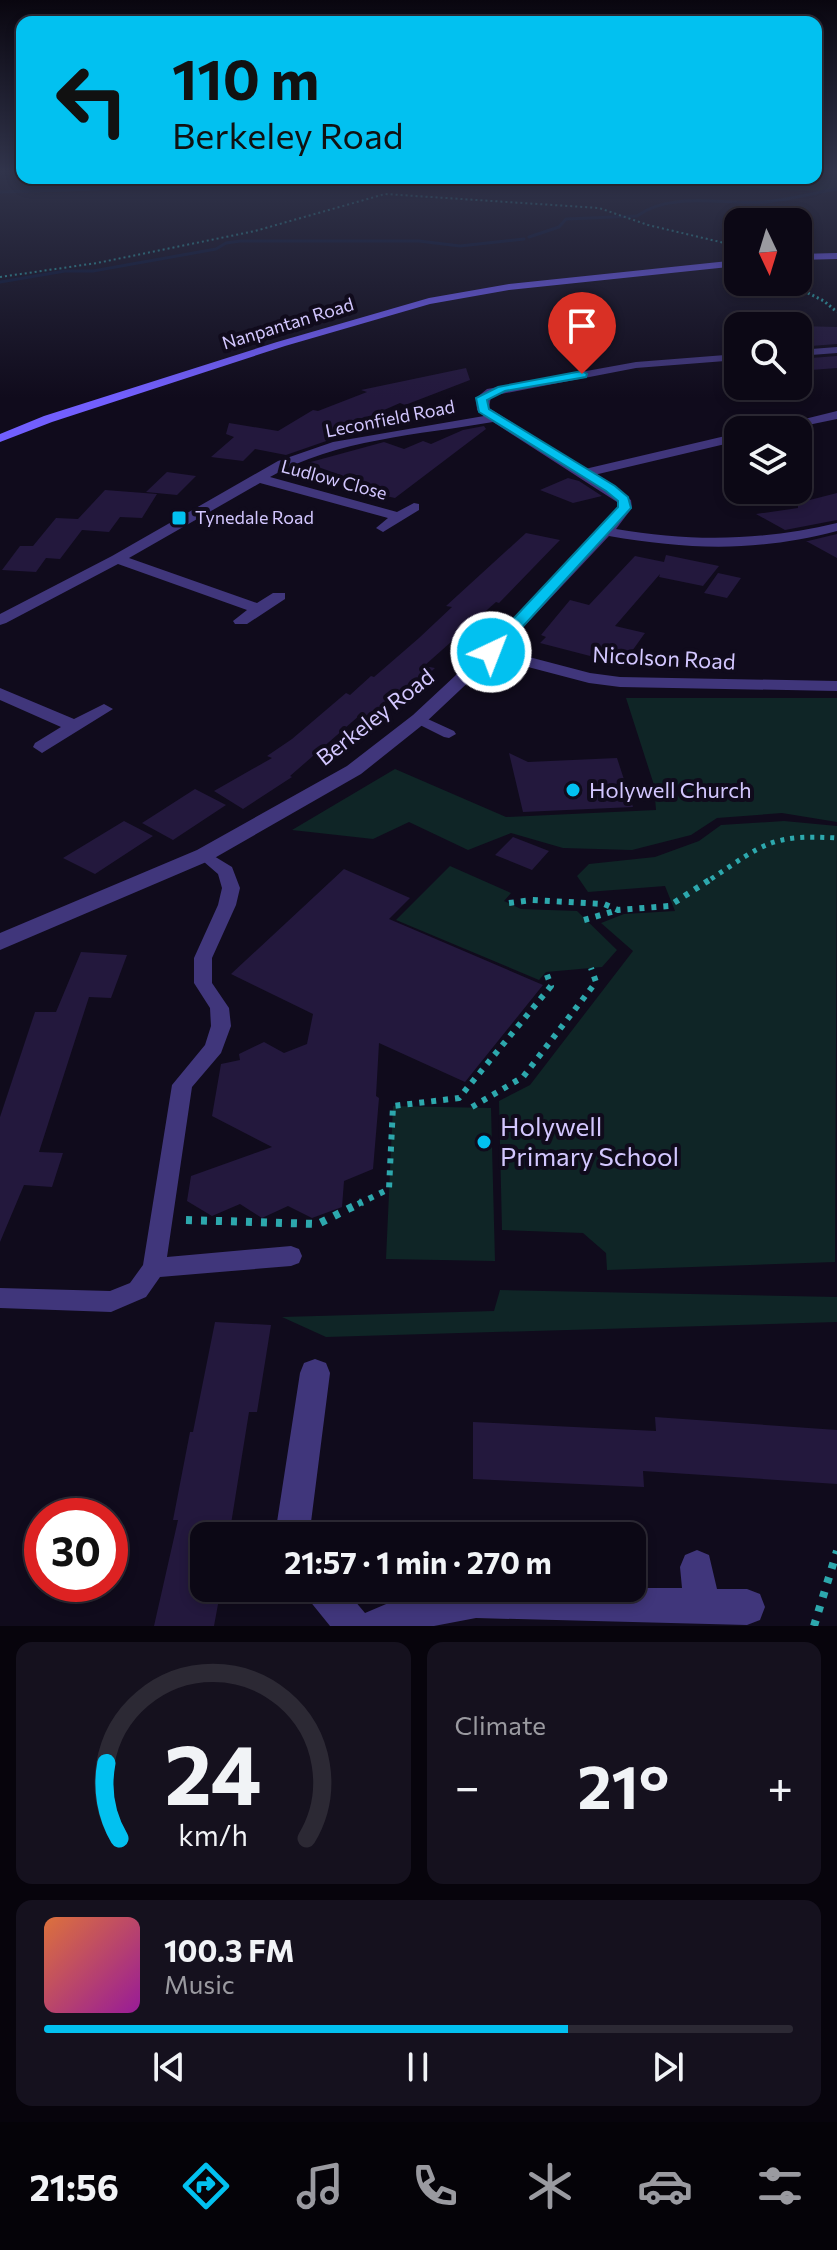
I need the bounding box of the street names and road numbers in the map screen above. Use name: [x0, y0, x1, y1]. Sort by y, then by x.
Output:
street label: Nanpantan Road: [219, 293, 356, 353]
street label: Leconfield Road: [323, 395, 456, 441]
street label: Ludlow Close: [279, 454, 390, 504]
street label: Nicolson Road: [592, 640, 736, 675]
street label: Berkeley Road: [311, 662, 439, 771]

